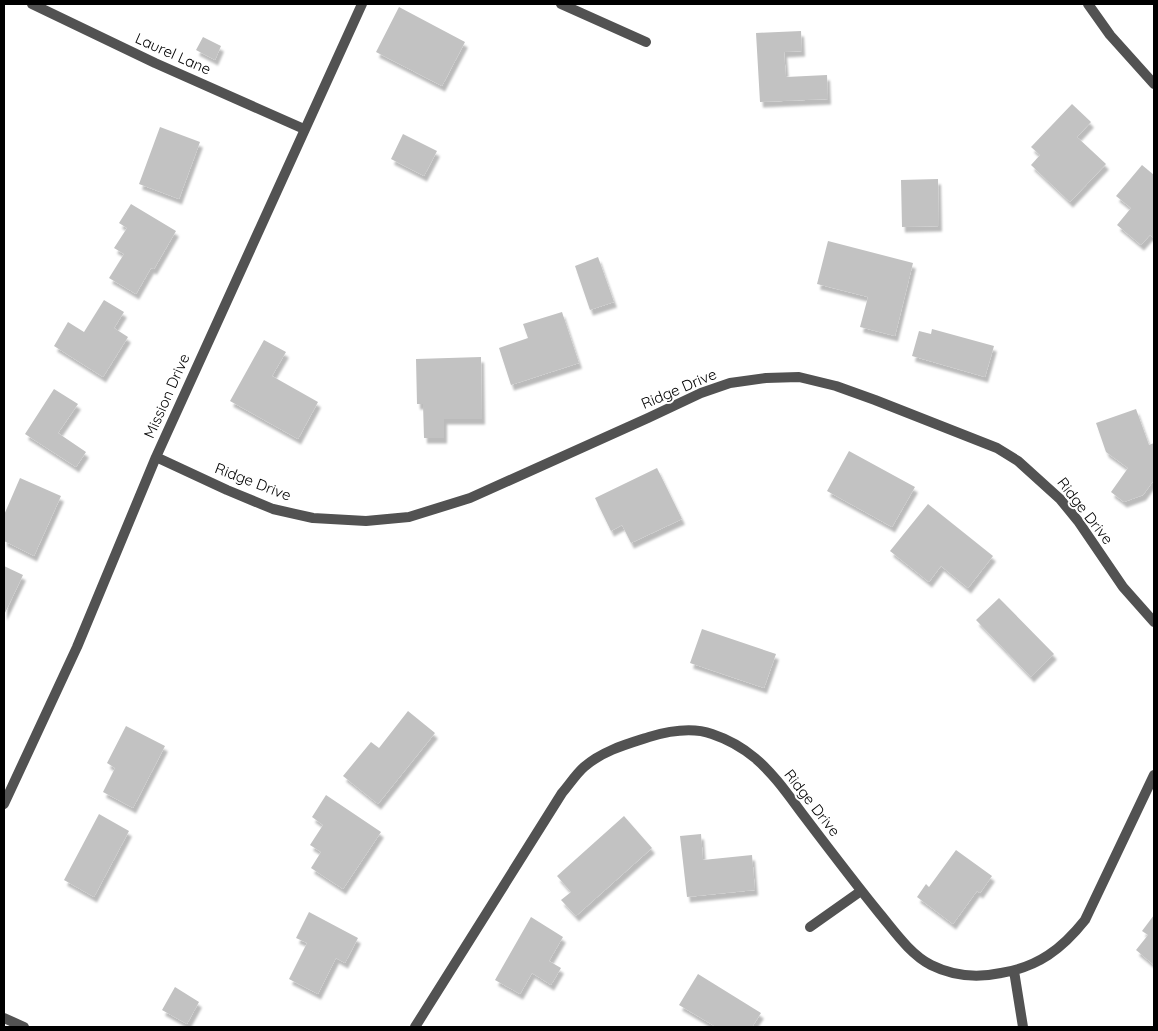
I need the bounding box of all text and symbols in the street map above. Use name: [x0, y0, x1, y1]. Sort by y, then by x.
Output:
street label: Laurel Lane: [132, 28, 214, 79]
street label: Mission Drive: [139, 350, 194, 441]
street label: Ridge Drive: [638, 364, 719, 413]
street label: Ridge Drive: [212, 458, 294, 505]
street label: Ridge Drive: [1053, 473, 1118, 548]
street label: Ridge Drive: [780, 765, 845, 840]

